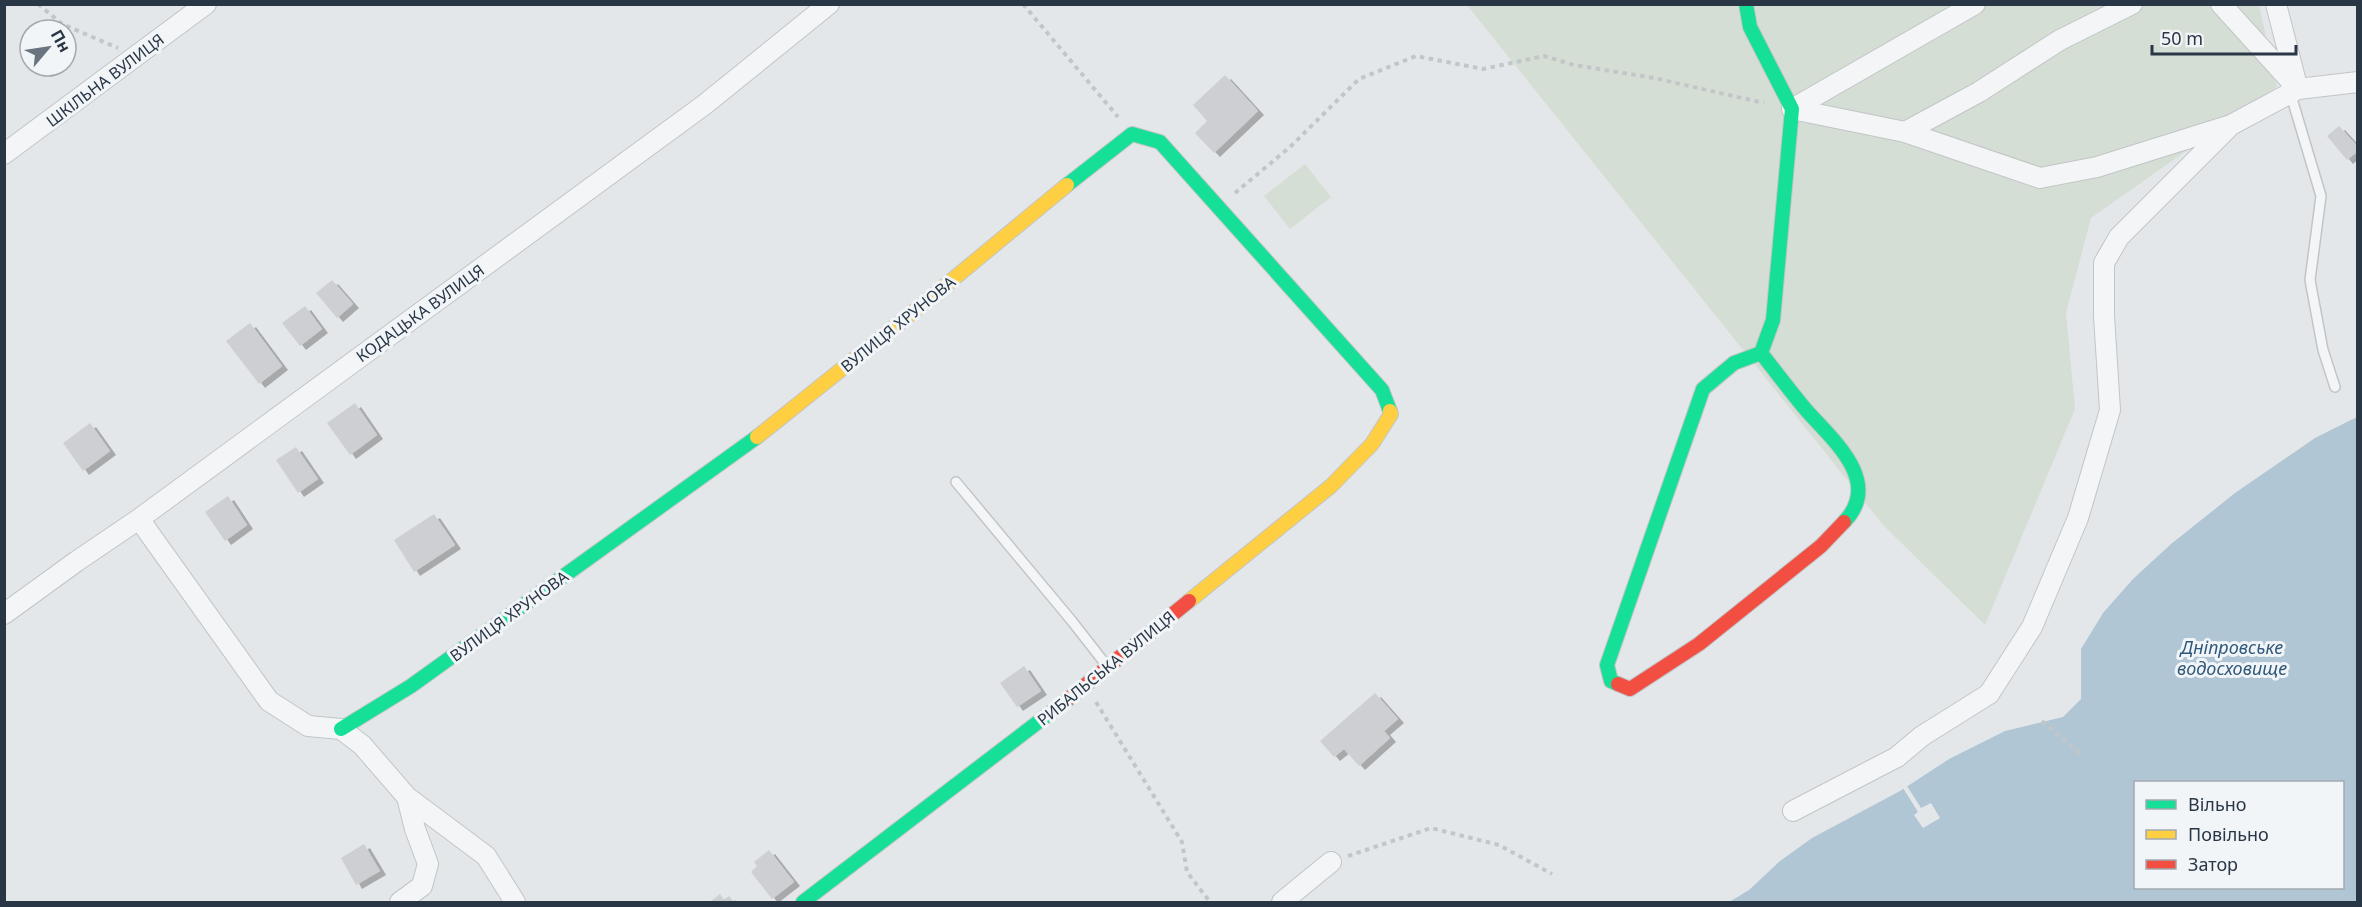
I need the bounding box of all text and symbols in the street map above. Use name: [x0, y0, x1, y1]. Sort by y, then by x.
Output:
north arrow: [18, 18, 78, 78]
scale bar: [2152, 18, 2296, 56]
text: Пн: [46, 25, 76, 56]
text: 50 m: [2161, 26, 2203, 50]
street label: ШКІЛЬНА ВУЛИЦЯ: [42, 28, 168, 132]
street label: КОДАЦЬКА ВУЛИЦЯ: [351, 259, 489, 367]
street label: ВУЛИЦЯ ХРУНОВА: [836, 270, 961, 377]
street label: ВУЛИЦЯ ХРУНОВА: [445, 565, 573, 667]
street label: РИБАЛЬСЬКА ВУЛИЦЯ: [1033, 606, 1179, 730]
water label: Дніпровське водосховище: [2177, 635, 2287, 680]
legend: [2134, 781, 2344, 889]
text: Вільно: [2188, 792, 2246, 816]
text: Повільно: [2188, 822, 2269, 846]
text: Затор: [2188, 852, 2238, 876]

